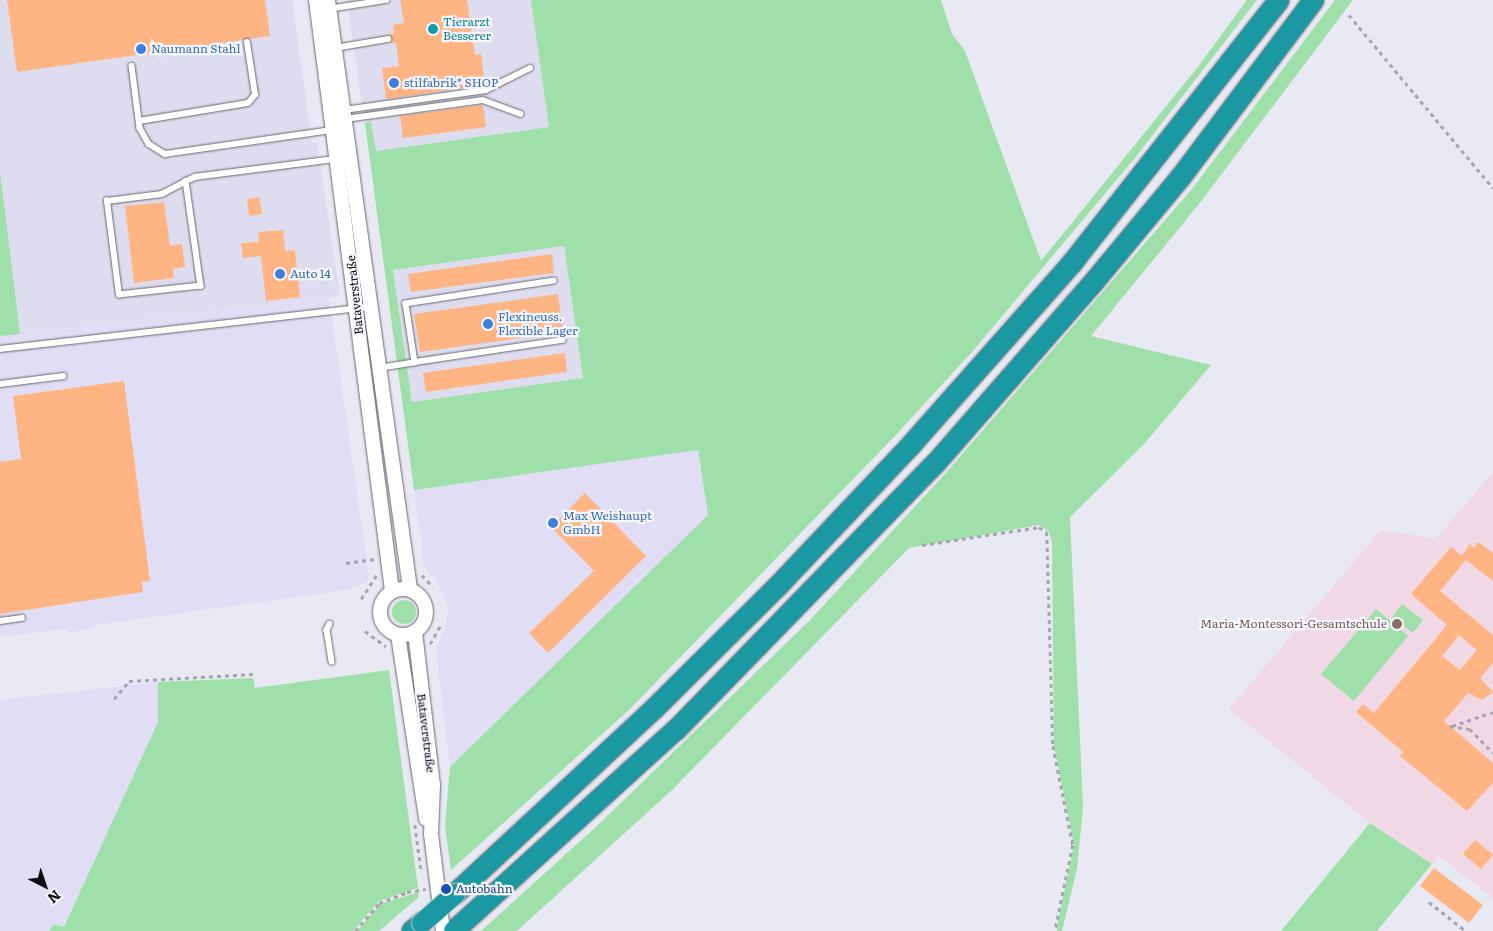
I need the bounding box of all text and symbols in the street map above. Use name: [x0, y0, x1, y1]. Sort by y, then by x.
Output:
place label: Tierarzt Besserer: [443, 15, 491, 43]
marker: Tierarzt Besserer: [427, 23, 439, 35]
place label: Naumann Stahl: [151, 42, 241, 56]
marker: Naumann Stahl: [135, 43, 147, 55]
place label: stilfabrik* SHOP: [404, 76, 498, 90]
marker: stilfabrik* SHOP: [388, 77, 400, 89]
street label: Bataverstraße: [344, 255, 366, 335]
place label: Auto 14: [290, 267, 331, 281]
marker: Auto 14: [274, 268, 286, 280]
place label: Flexineuss. Flexible Lager: [498, 310, 578, 338]
marker: Flexineuss. Flexible Lager: [482, 318, 494, 330]
place label: Max Weishaupt GmbH: [563, 509, 652, 537]
marker: Max Weishaupt GmbH: [547, 517, 559, 529]
place label: Maria-Montessori-Gesamtschule: [1200, 617, 1387, 631]
marker: Maria-Montessori-Gesamtschule: [1391, 618, 1403, 630]
street label: Bataverstraße: [414, 693, 438, 773]
north arrow: [20, 861, 70, 911]
place label: Autobahn: [456, 882, 513, 896]
marker: Autobahn: [440, 883, 452, 895]
text: N: [44, 886, 66, 909]

